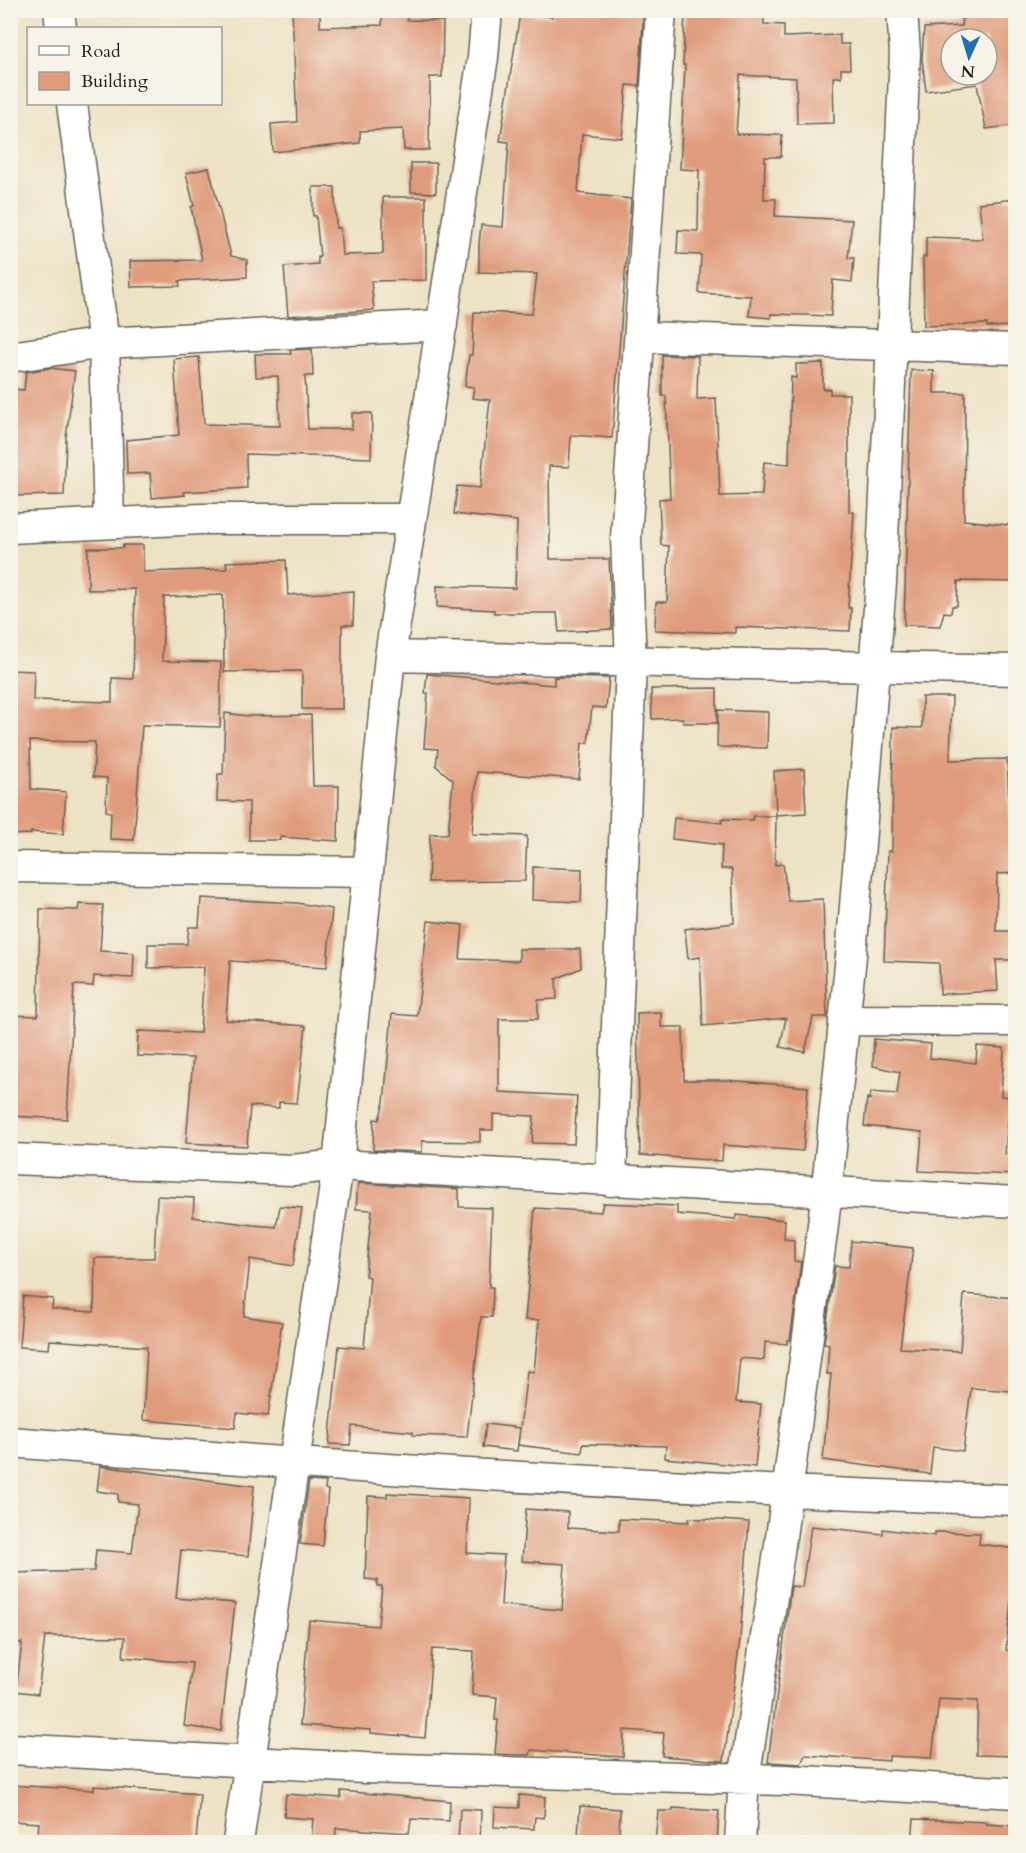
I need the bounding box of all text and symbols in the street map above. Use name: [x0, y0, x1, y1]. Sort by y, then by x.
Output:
legend: [27, 27, 222, 105]
north arrow: [939, 27, 999, 87]
text: Road: [81, 39, 121, 64]
text: N: [960, 60, 976, 82]
text: Building: [81, 69, 149, 94]

